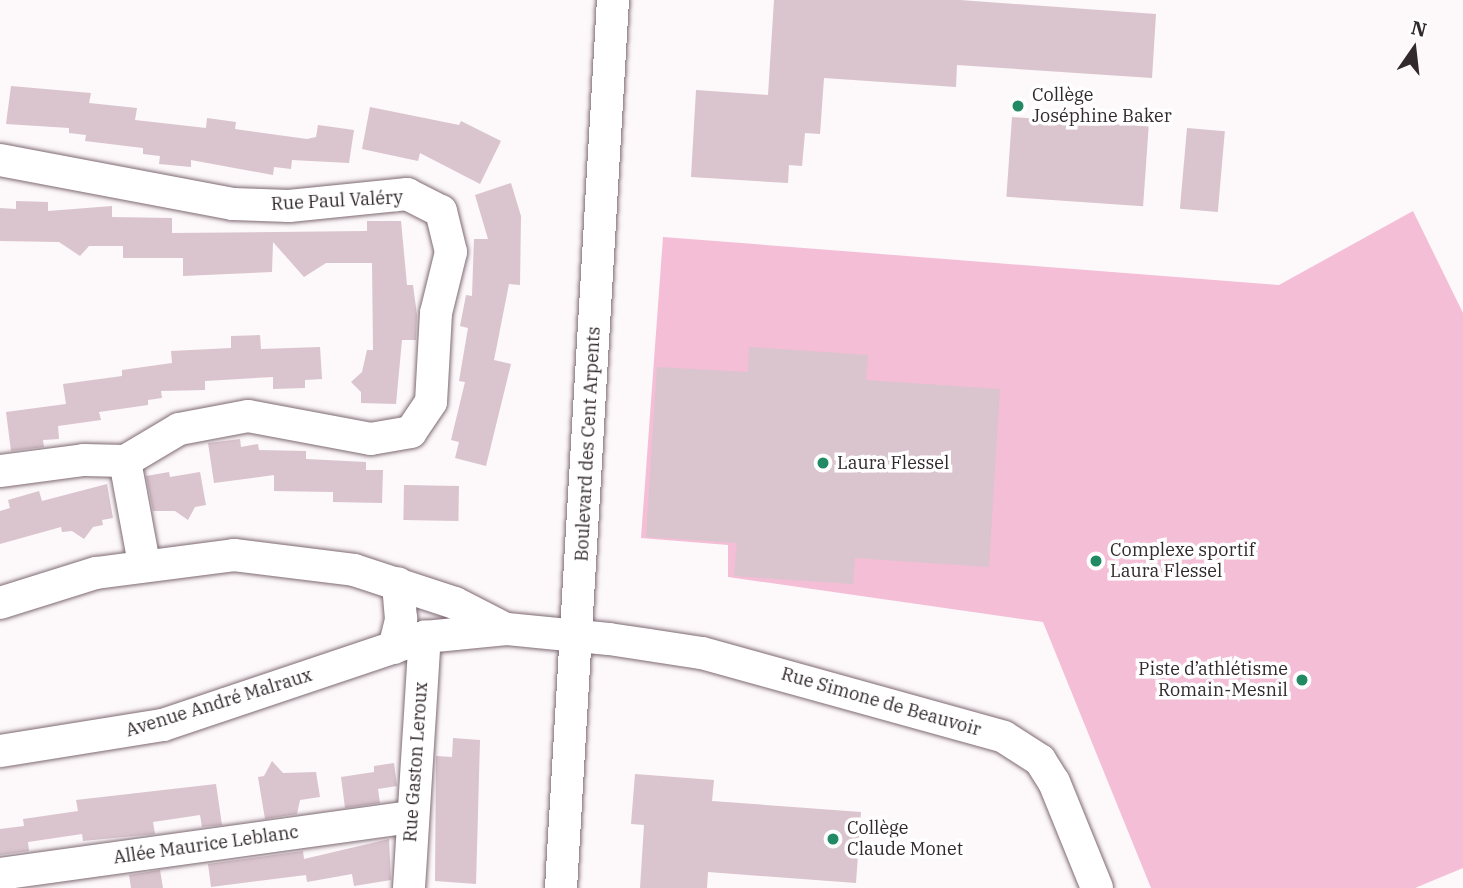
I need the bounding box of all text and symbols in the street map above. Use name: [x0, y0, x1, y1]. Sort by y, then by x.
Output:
north arrow: [1379, 14, 1449, 84]
text: N: [1409, 15, 1429, 42]
place label: Collège Joséphine Baker: [1032, 85, 1172, 128]
marker: Collège Joséphine Baker: [1010, 98, 1026, 114]
street label: Rue Paul Valéry: [270, 187, 404, 215]
street label: Boulevard des Cent Arpents: [571, 326, 605, 562]
place label: Laura Flessel: [837, 452, 949, 474]
marker: Laura Flessel: [815, 455, 831, 471]
place label: Complexe sportif Laura Flessel: [1110, 540, 1255, 582]
marker: Complexe sportif Laura Flessel: [1088, 553, 1104, 569]
place label: Piste d’athlétisme Romain-Mesnil: [1138, 659, 1288, 702]
street label: Rue Simone de Beauvoir: [779, 663, 983, 741]
street label: Avenue André Malraux: [123, 664, 315, 742]
marker: Piste d’athlétisme Romain-Mesnil: [1294, 672, 1310, 688]
street label: Rue Gaston Leroux: [400, 681, 432, 843]
place label: Collège Claude Monet: [847, 818, 963, 860]
street label: Allée Maurice Leblanc: [112, 821, 300, 869]
marker: Collège Claude Monet: [825, 831, 841, 847]

